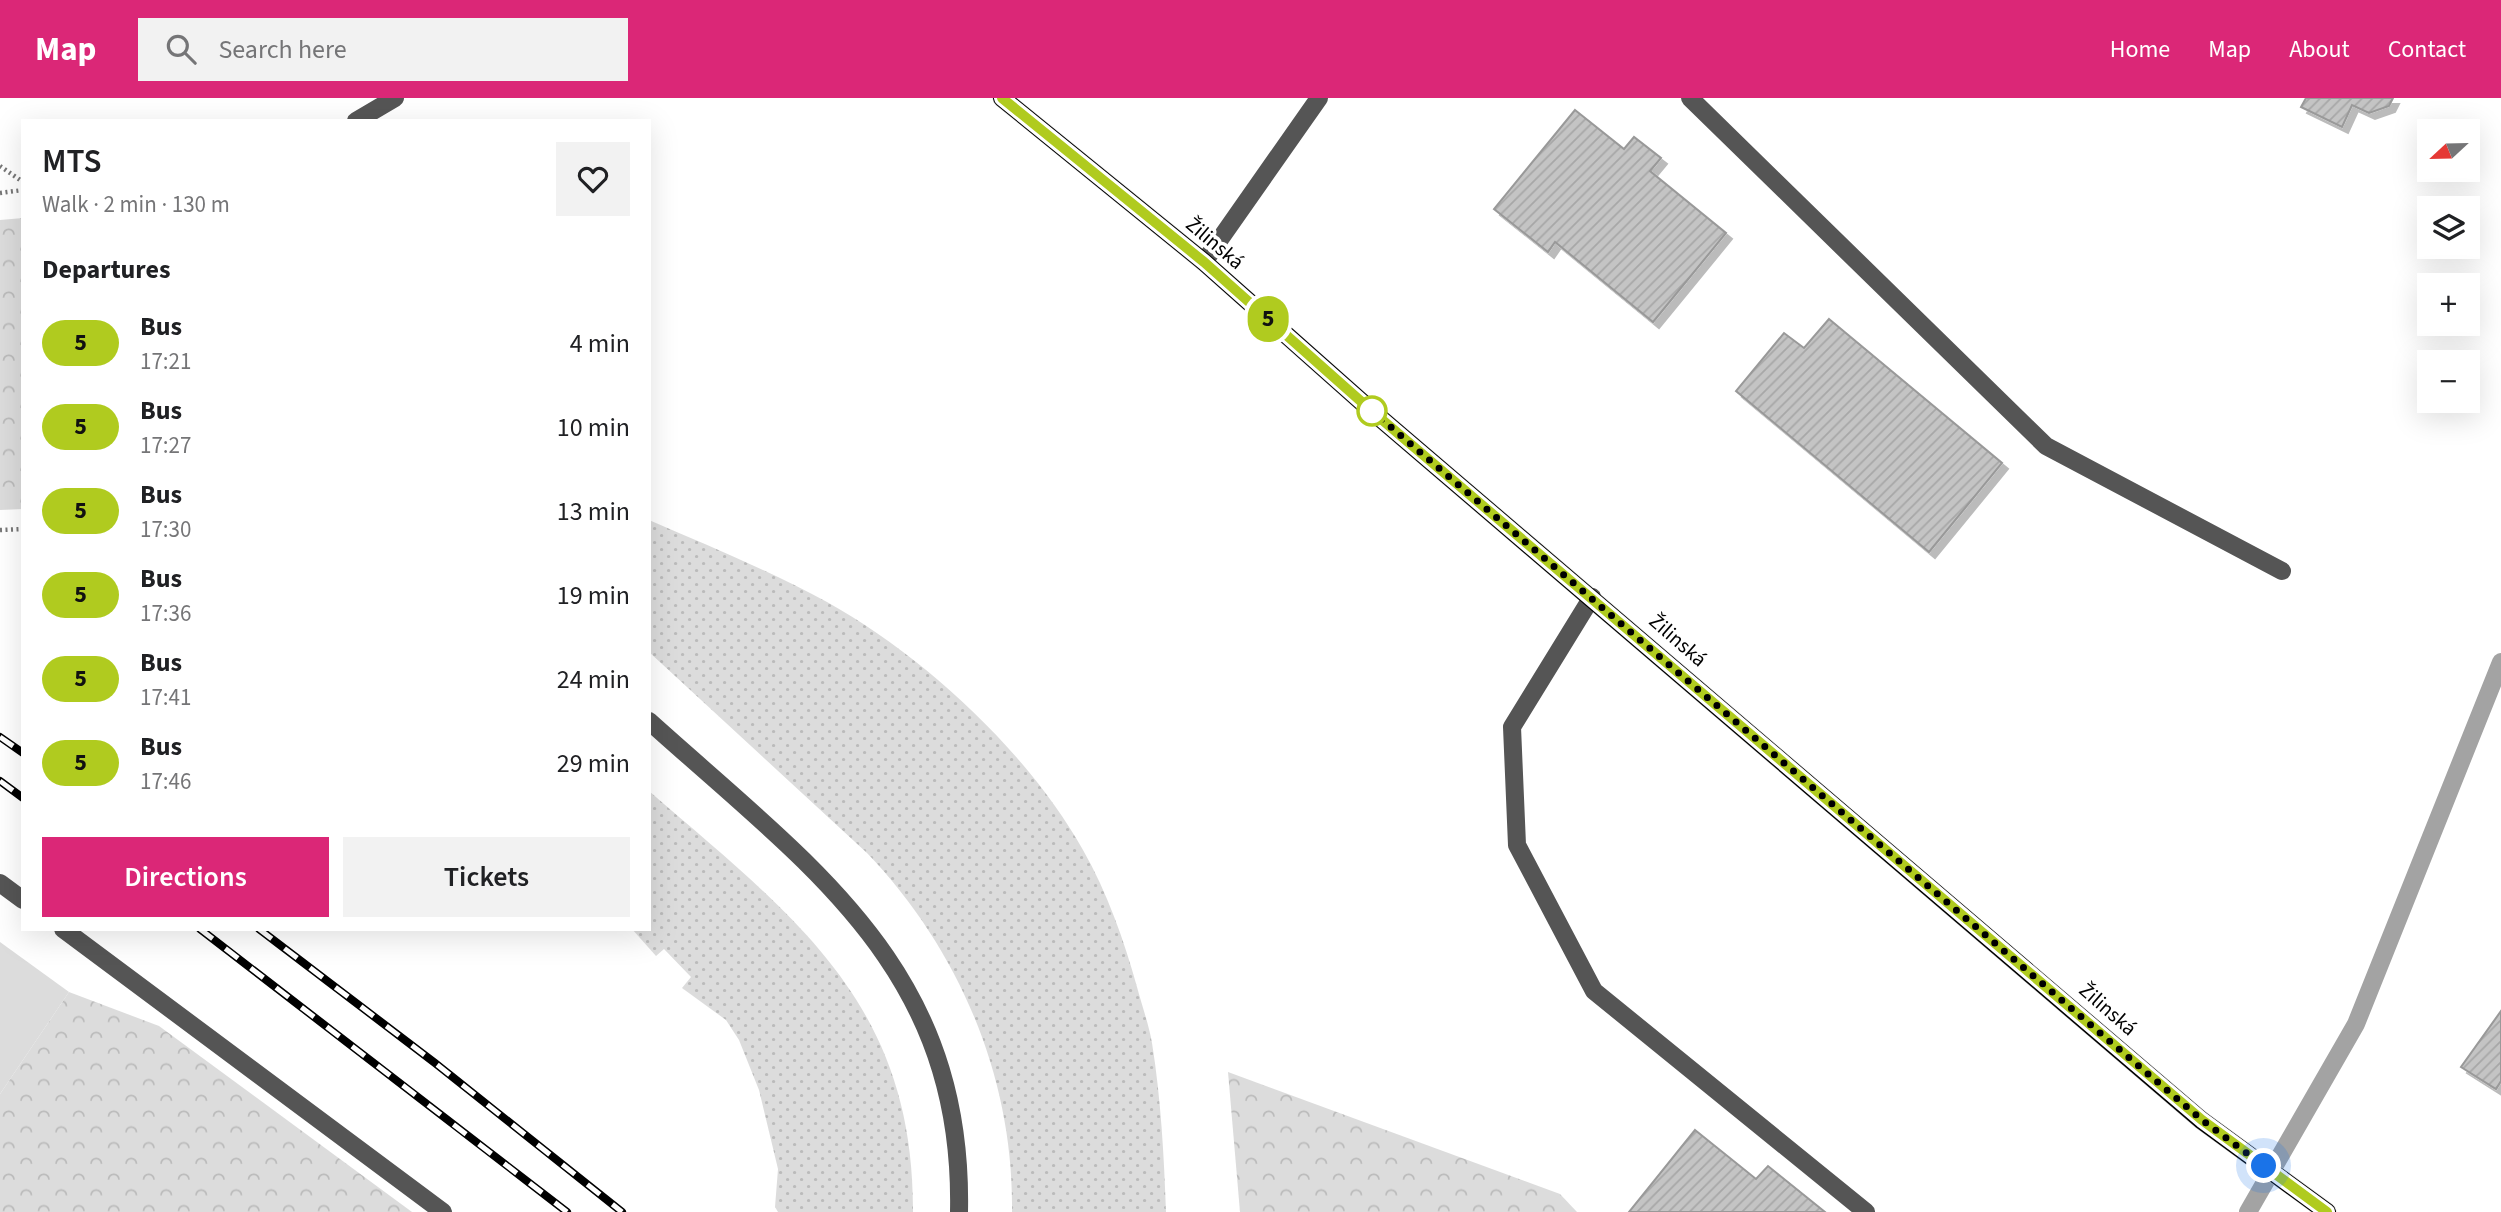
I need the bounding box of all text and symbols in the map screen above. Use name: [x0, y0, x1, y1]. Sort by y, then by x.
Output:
search box: [138, 18, 628, 81]
text: Map: [35, 26, 96, 73]
icon: search: [162, 30, 200, 68]
text: Search here: [218, 31, 347, 68]
text: Home: [2110, 32, 2170, 67]
text: Map: [2208, 32, 2251, 67]
text: About: [2289, 32, 2350, 67]
text: Contact: [2388, 32, 2466, 67]
north arrow: [2417, 119, 2480, 182]
map controls: [2417, 119, 2480, 413]
text: MTS: [42, 138, 102, 185]
button: heart: [556, 142, 630, 216]
text: Walk · 2 min · 130 m: [42, 188, 230, 221]
button: layers: [2417, 196, 2480, 259]
street label: Žilinská: [1179, 210, 1251, 276]
text: Departures: [42, 251, 170, 288]
button: +: [2417, 273, 2480, 336]
line badge: 5: [1245, 296, 1291, 342]
text: 5: [1262, 301, 1274, 336]
text: Bus: [140, 308, 182, 345]
text: 5: [74, 325, 87, 360]
text: 4 min: [570, 325, 630, 362]
text: 17:21: [140, 345, 191, 378]
button: −: [2417, 350, 2480, 413]
text: Bus: [140, 392, 182, 429]
unlabelled marker: [1357, 396, 1387, 426]
text: 5: [74, 409, 87, 444]
text: 10 min: [557, 409, 630, 446]
text: 17:27: [140, 429, 191, 462]
text: Bus: [140, 476, 182, 513]
text: 5: [74, 493, 87, 528]
text: 13 min: [557, 493, 630, 530]
text: 17:30: [140, 513, 191, 546]
text: Bus: [140, 560, 182, 597]
text: 5: [74, 577, 87, 612]
text: 19 min: [557, 577, 630, 614]
text: 17:36: [140, 597, 191, 630]
street label: Žilinská: [1642, 606, 1714, 674]
text: Bus: [140, 644, 182, 681]
text: 5: [74, 661, 87, 696]
text: 24 min: [557, 661, 630, 698]
text: 17:41: [140, 681, 191, 714]
text: Bus: [140, 728, 182, 765]
text: 5: [74, 745, 87, 780]
text: 29 min: [557, 745, 630, 782]
text: 17:46: [140, 765, 191, 798]
button: Directions: [42, 837, 329, 917]
button: Tickets: [343, 837, 630, 917]
street label: Žilinská: [2072, 975, 2144, 1043]
your location: [2246, 1148, 2281, 1183]

